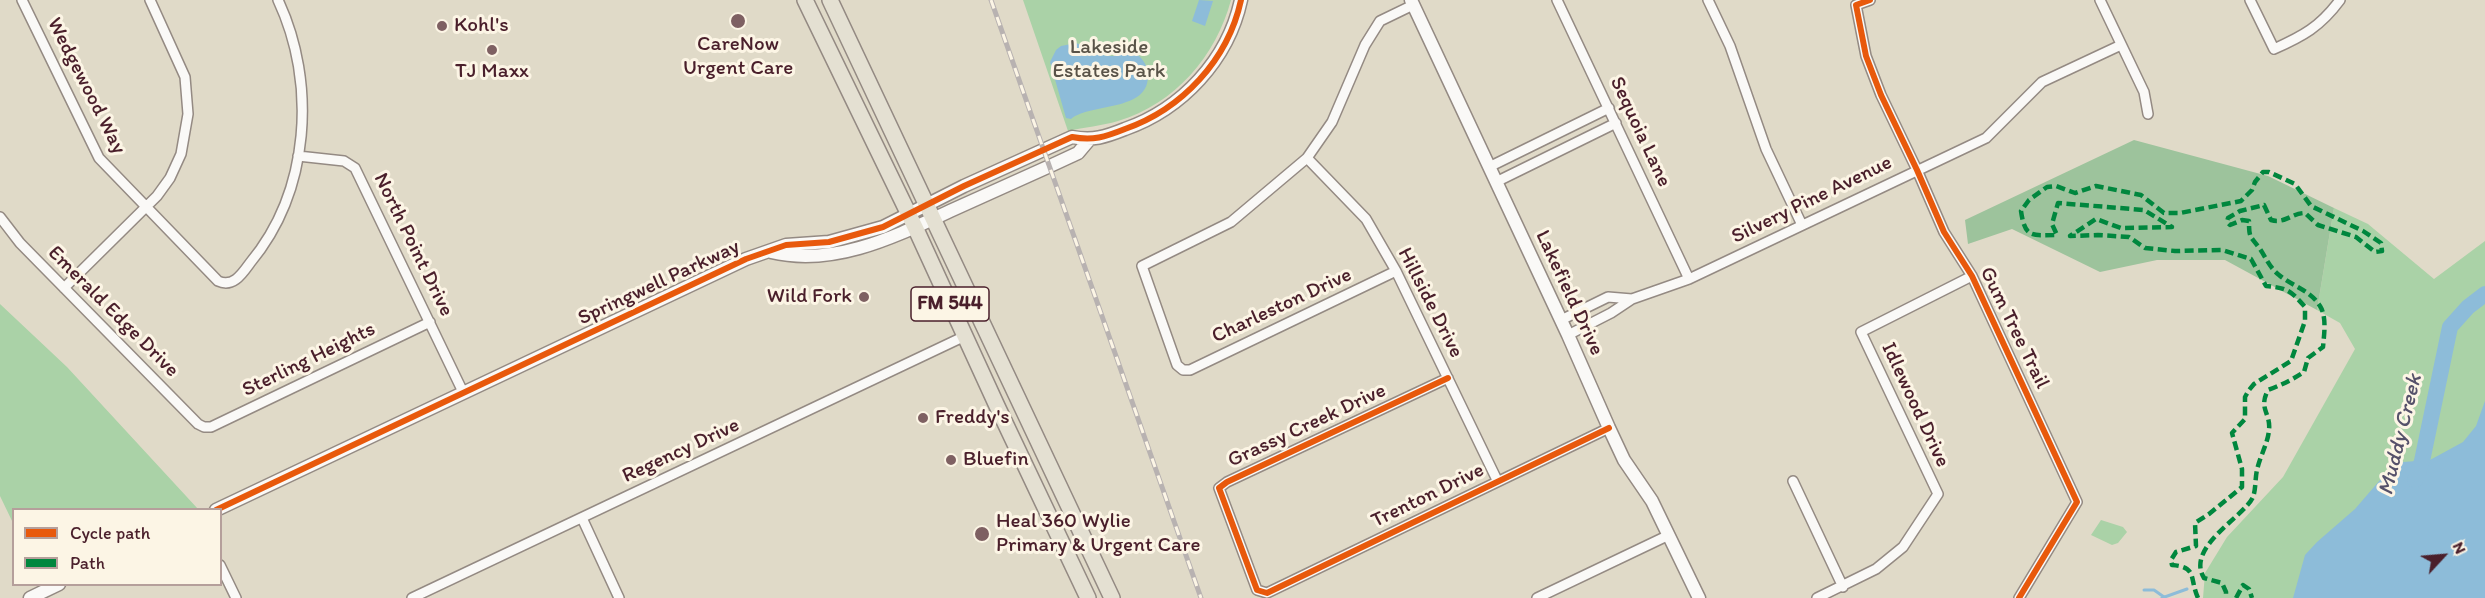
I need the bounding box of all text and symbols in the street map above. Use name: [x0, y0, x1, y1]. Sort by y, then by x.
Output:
marker: CareNow Urgent Care: [729, 12, 747, 30]
place label: Kohl's: [454, 13, 509, 39]
street label: Wedgewood Way: [41, 14, 131, 158]
marker: Kohl's: [435, 19, 449, 33]
place label: CareNow Urgent Care: [683, 32, 793, 82]
park label: Lakeside Estates Park: [1053, 35, 1165, 85]
marker: TJ Maxx: [485, 43, 499, 57]
place label: TJ Maxx: [455, 59, 529, 85]
street label: Sequoia Lane: [1604, 73, 1676, 191]
street label: Silvery Pine Avenue: [1728, 150, 1896, 250]
street label: North Point Drive: [367, 169, 459, 321]
street label: Lakefield Drive: [1529, 226, 1609, 360]
street label: Springwell Parkway: [574, 234, 744, 332]
street label: Emerald Edge Drive: [42, 241, 184, 383]
street label: Hillside Drive: [1391, 244, 1469, 362]
street label: Charleston Drive: [1208, 263, 1356, 349]
street label: Gum Tree Trail: [1974, 263, 2054, 393]
place label: Wild Fork: [767, 284, 852, 310]
road number: FM 544: [911, 287, 989, 321]
marker: Wild Fork: [857, 290, 871, 304]
street label: Sterling Heights: [238, 317, 380, 403]
street label: Idlewood Drive: [1875, 339, 1955, 471]
water label: Muddy Creek: [2373, 372, 2429, 498]
street label: Grassy Creek Drive: [1224, 378, 1390, 474]
place label: Freddy's: [935, 405, 1010, 431]
marker: Freddy's: [916, 411, 930, 425]
street label: Regency Drive: [618, 413, 744, 489]
place label: Bluefin: [963, 447, 1029, 473]
marker: Bluefin: [944, 453, 958, 467]
street label: Trenton Drive: [1368, 458, 1488, 534]
legend: [12, 508, 222, 586]
place label: Heal 360 Wylie Primary & Urgent Care: [996, 509, 1200, 559]
text: Cycle path: [70, 522, 150, 544]
marker: Heal 360 Wylie Primary & Urgent Care: [973, 525, 991, 543]
north arrow: [2413, 526, 2473, 586]
text: N: [2449, 539, 2471, 557]
text: Path: [70, 552, 105, 574]

